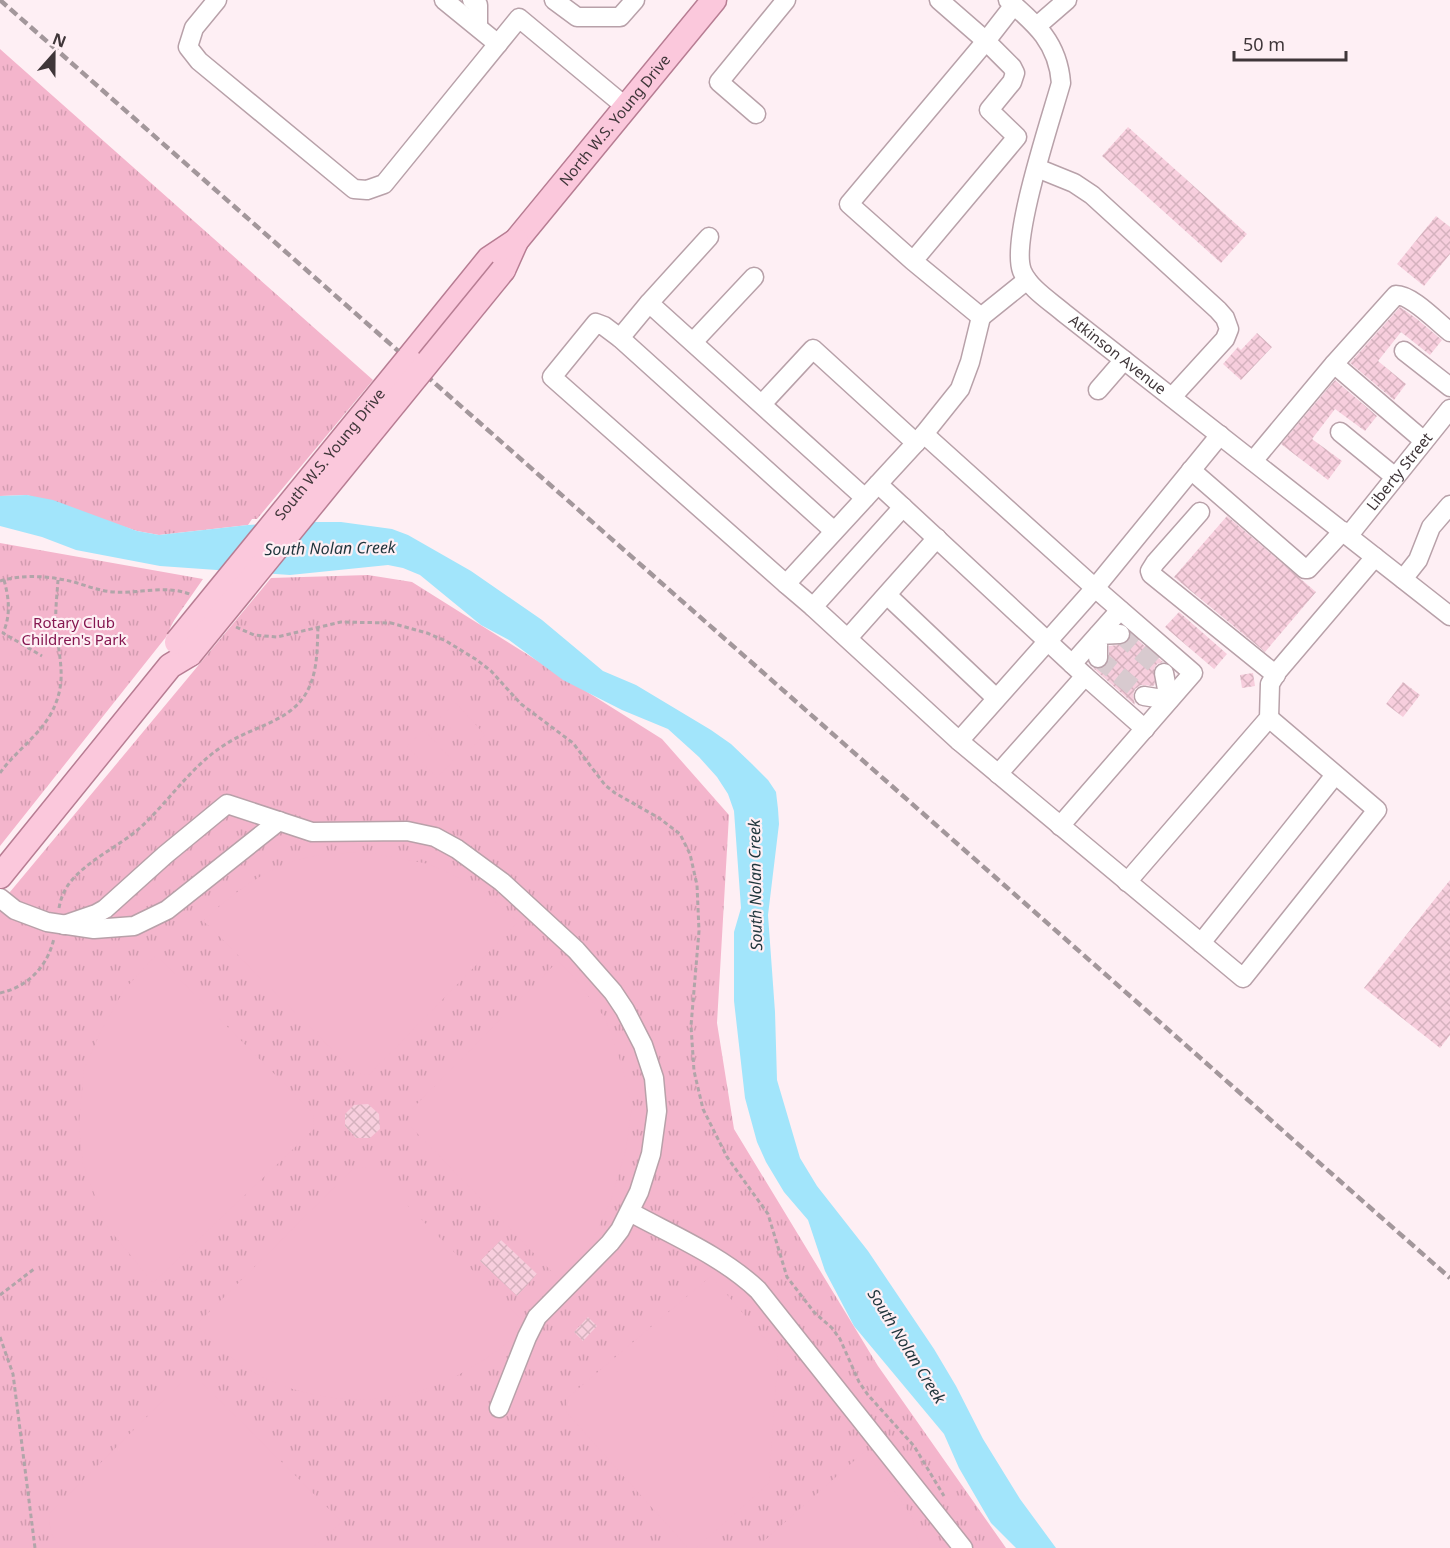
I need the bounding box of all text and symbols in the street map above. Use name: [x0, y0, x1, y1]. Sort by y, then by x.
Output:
north arrow: [24, 24, 84, 84]
scale bar: [1234, 24, 1346, 62]
text: N: [49, 27, 69, 53]
text: 50 m: [1243, 32, 1285, 56]
street label: North W.S. Young Drive: [554, 50, 674, 190]
street label: Atkinson Avenue: [1065, 310, 1171, 398]
street label: South W.S. Young Drive: [270, 384, 389, 524]
street label: Liberty Street: [1362, 428, 1437, 514]
water label: South Nolan Creek: [264, 536, 397, 560]
park label: Rotary Club Children's Park: [22, 612, 126, 649]
water label: South Nolan Creek: [743, 818, 767, 951]
water label: South Nolan Creek: [863, 1284, 952, 1408]

